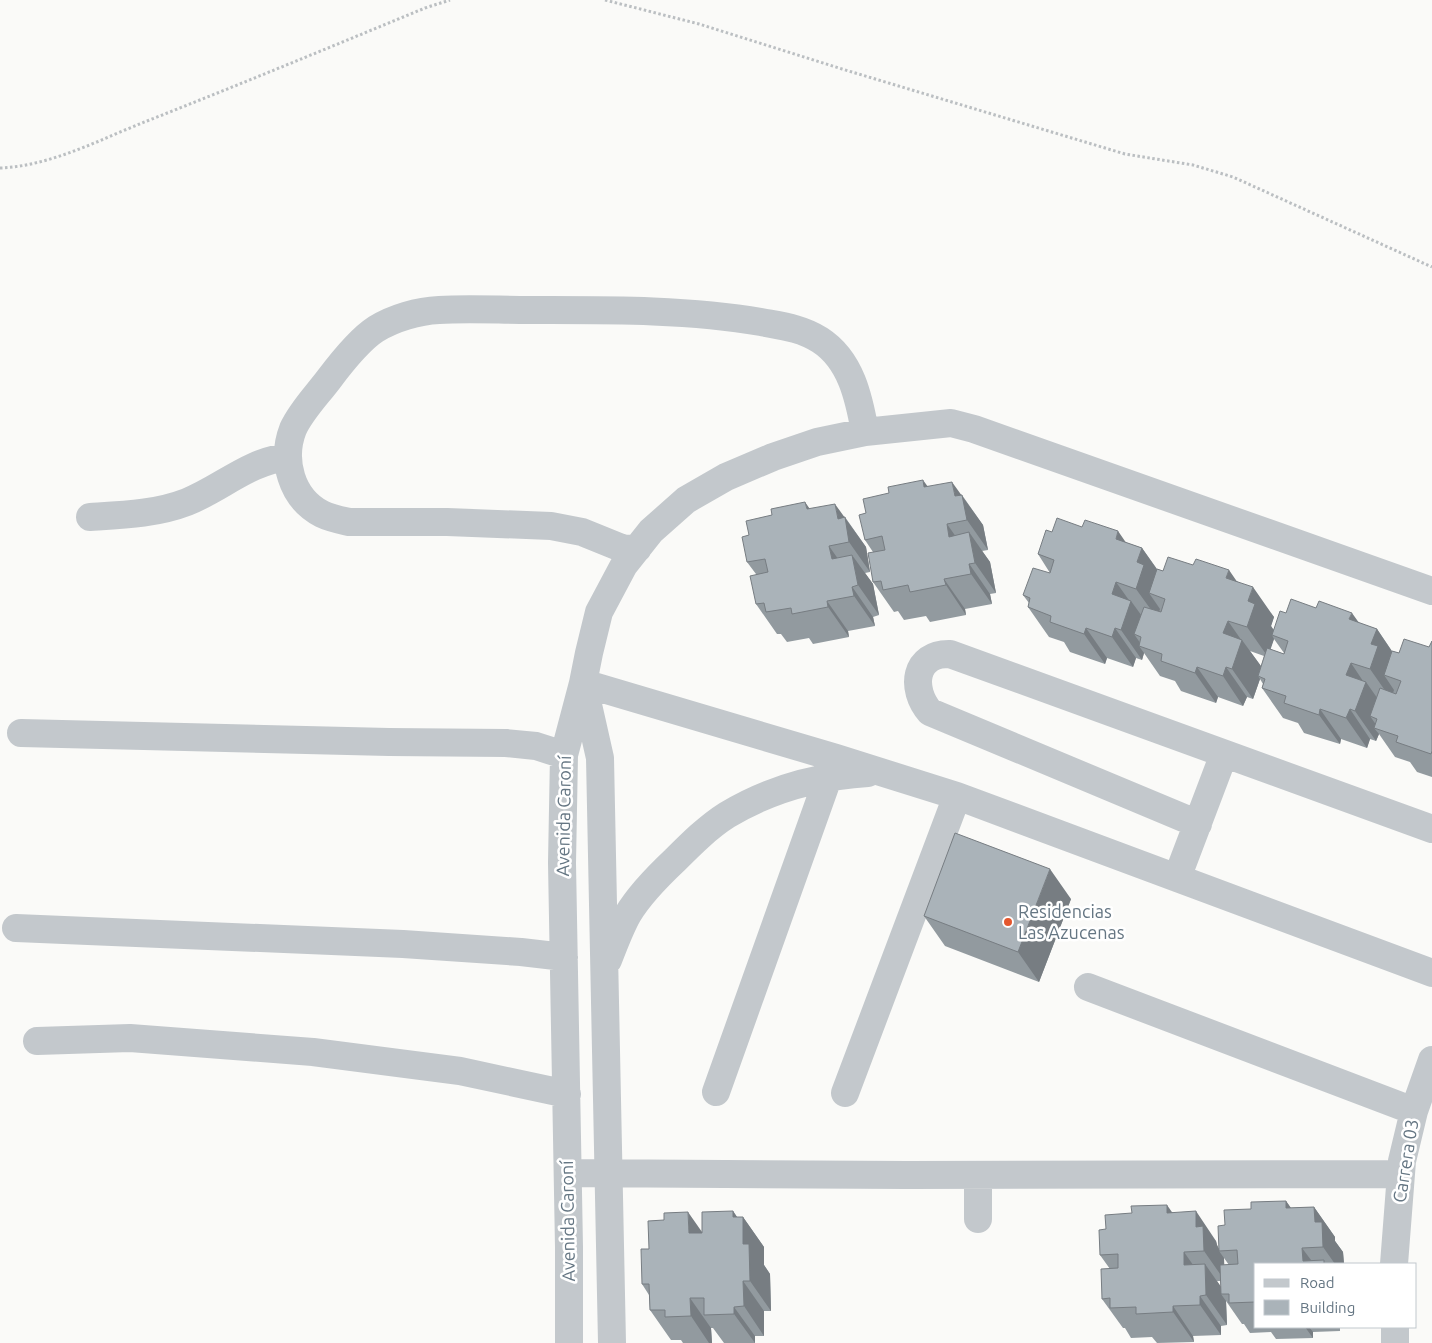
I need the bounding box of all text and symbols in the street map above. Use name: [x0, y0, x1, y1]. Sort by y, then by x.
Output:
street label: Avenida Caroní: [552, 755, 574, 877]
place label: Residencias Las Azucenas: [1018, 901, 1125, 942]
marker: Residencias Las Azucenas: [1002, 916, 1014, 928]
street label: Carrera 03: [1389, 1118, 1421, 1204]
street label: Avenida Caroní: [556, 1160, 578, 1282]
legend: [1254, 1263, 1417, 1328]
text: Road: [1300, 1274, 1335, 1291]
text: Building: [1300, 1299, 1355, 1316]

